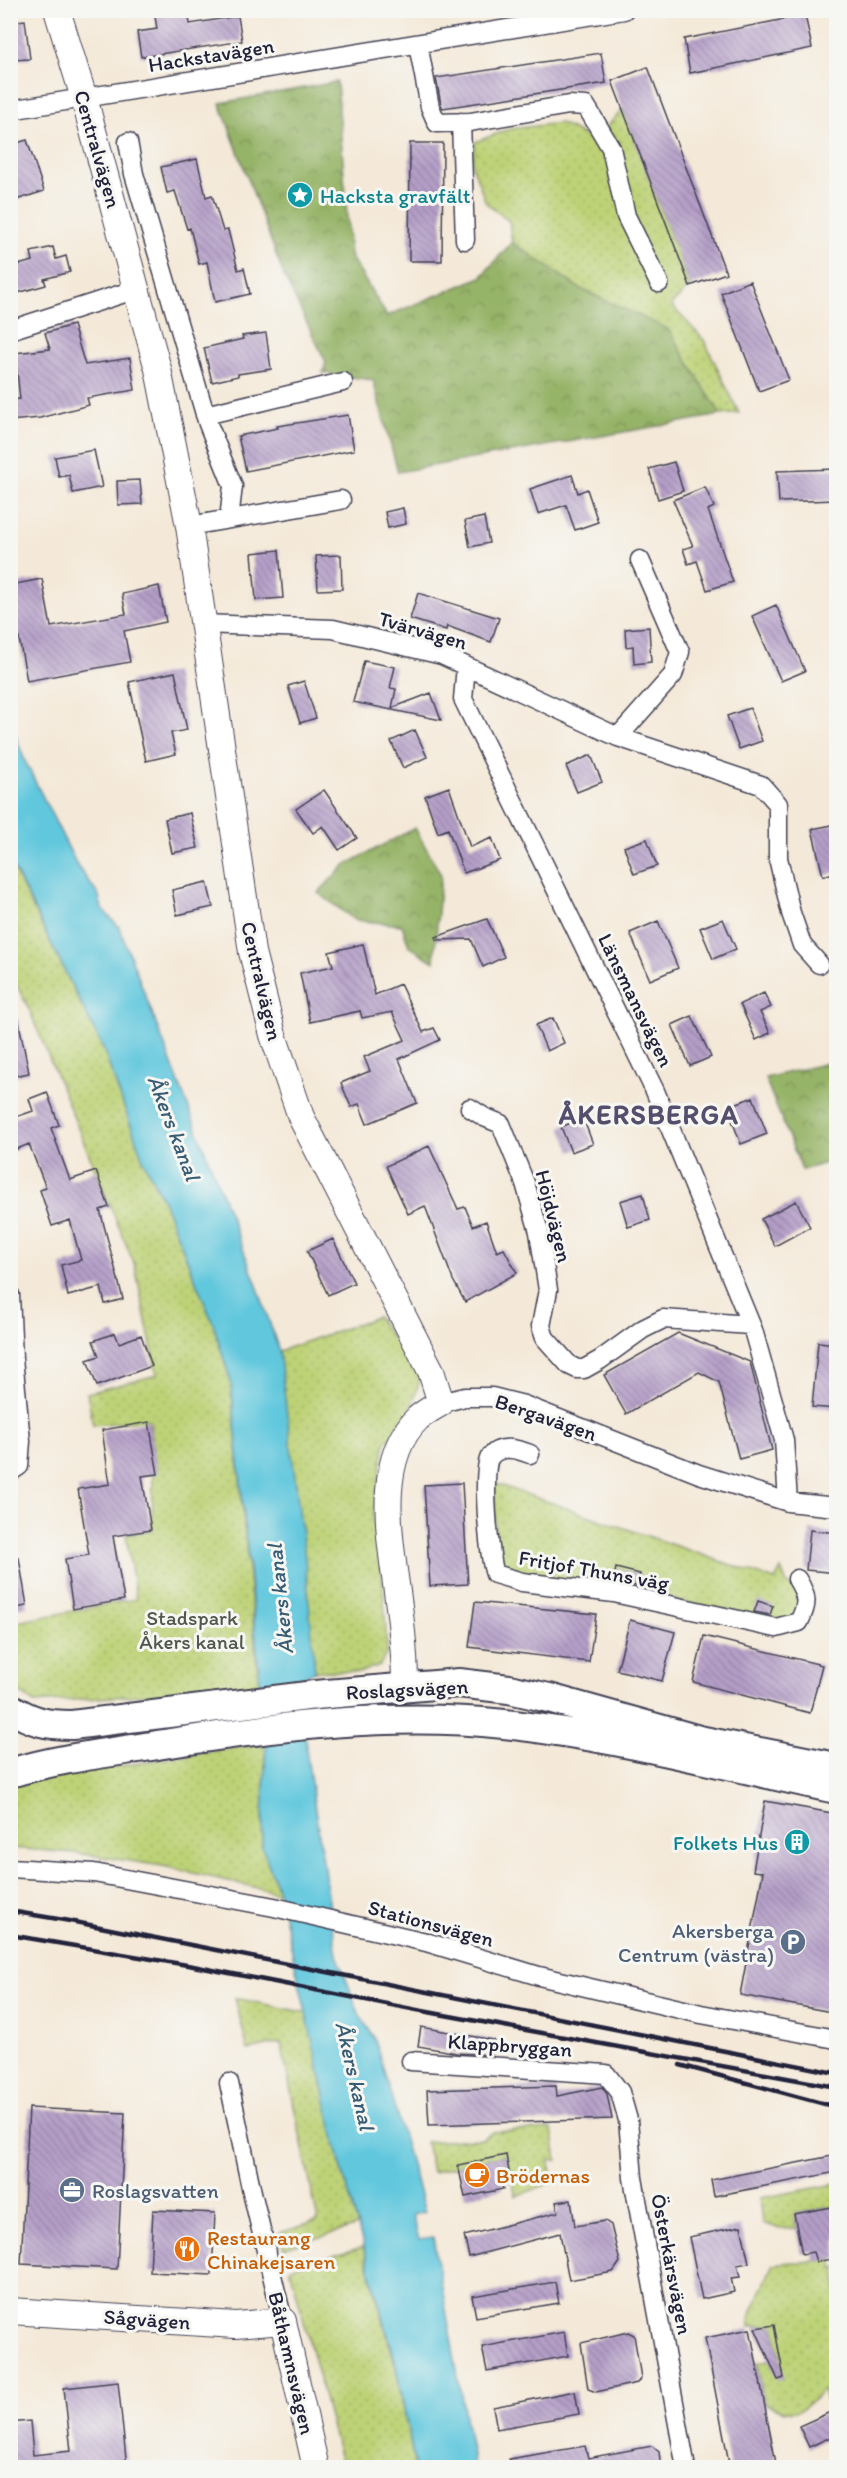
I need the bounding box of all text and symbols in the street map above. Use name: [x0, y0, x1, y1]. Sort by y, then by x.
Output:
street label: Hackstavägen: [146, 33, 276, 77]
street label: Centralvägen: [69, 87, 127, 211]
place icon: Hacksta gravfält: [285, 180, 315, 210]
place label: Hacksta gravfält: [320, 183, 471, 208]
street label: Tvärvägen: [376, 605, 470, 655]
street label: Centralvägen: [236, 919, 288, 1043]
street label: Länsmansvägen: [593, 929, 679, 1071]
water label: Åkers kanal: [142, 1072, 207, 1186]
district label: ÅKERSBERGA: [558, 1098, 739, 1131]
street label: Höjdvägen: [530, 1167, 578, 1265]
street label: Bergavägen: [492, 1388, 600, 1446]
water label: Åkers kanal: [261, 1541, 299, 1655]
street label: Fritjof Thuns väg: [517, 1544, 671, 1596]
park label: Stadspark Åkers kanal: [139, 1605, 245, 1654]
street label: Roslagsvägen: [345, 1673, 469, 1705]
building icon: Folkets Hus: [782, 1827, 812, 1857]
place label: Folkets Hus: [673, 1830, 778, 1855]
street label: Stationsvägen: [365, 1894, 497, 1952]
place label: Akersberga Centrum (västra): [618, 1918, 774, 1967]
parking icon: Akersberga Centrum (västra): [778, 1927, 808, 1957]
water label: Åkers kanal: [329, 2019, 381, 2135]
street label: Klappbryggan: [447, 2028, 573, 2062]
cafe icon: Brödernas: [462, 2160, 492, 2190]
place label: Brödernas: [496, 2163, 590, 2188]
office icon: Roslagsvatten: [57, 2175, 87, 2205]
place label: Roslagsvatten: [92, 2178, 219, 2203]
street label: Österkärsvägen: [646, 2191, 698, 2337]
place label: Restaurang Chinakejsaren: [207, 2225, 335, 2274]
restaurant icon: Restaurang Chinakejsaren: [172, 2234, 202, 2264]
street label: Båthamnsvägen: [263, 2289, 321, 2437]
street label: Sågvägen: [103, 2304, 191, 2335]

